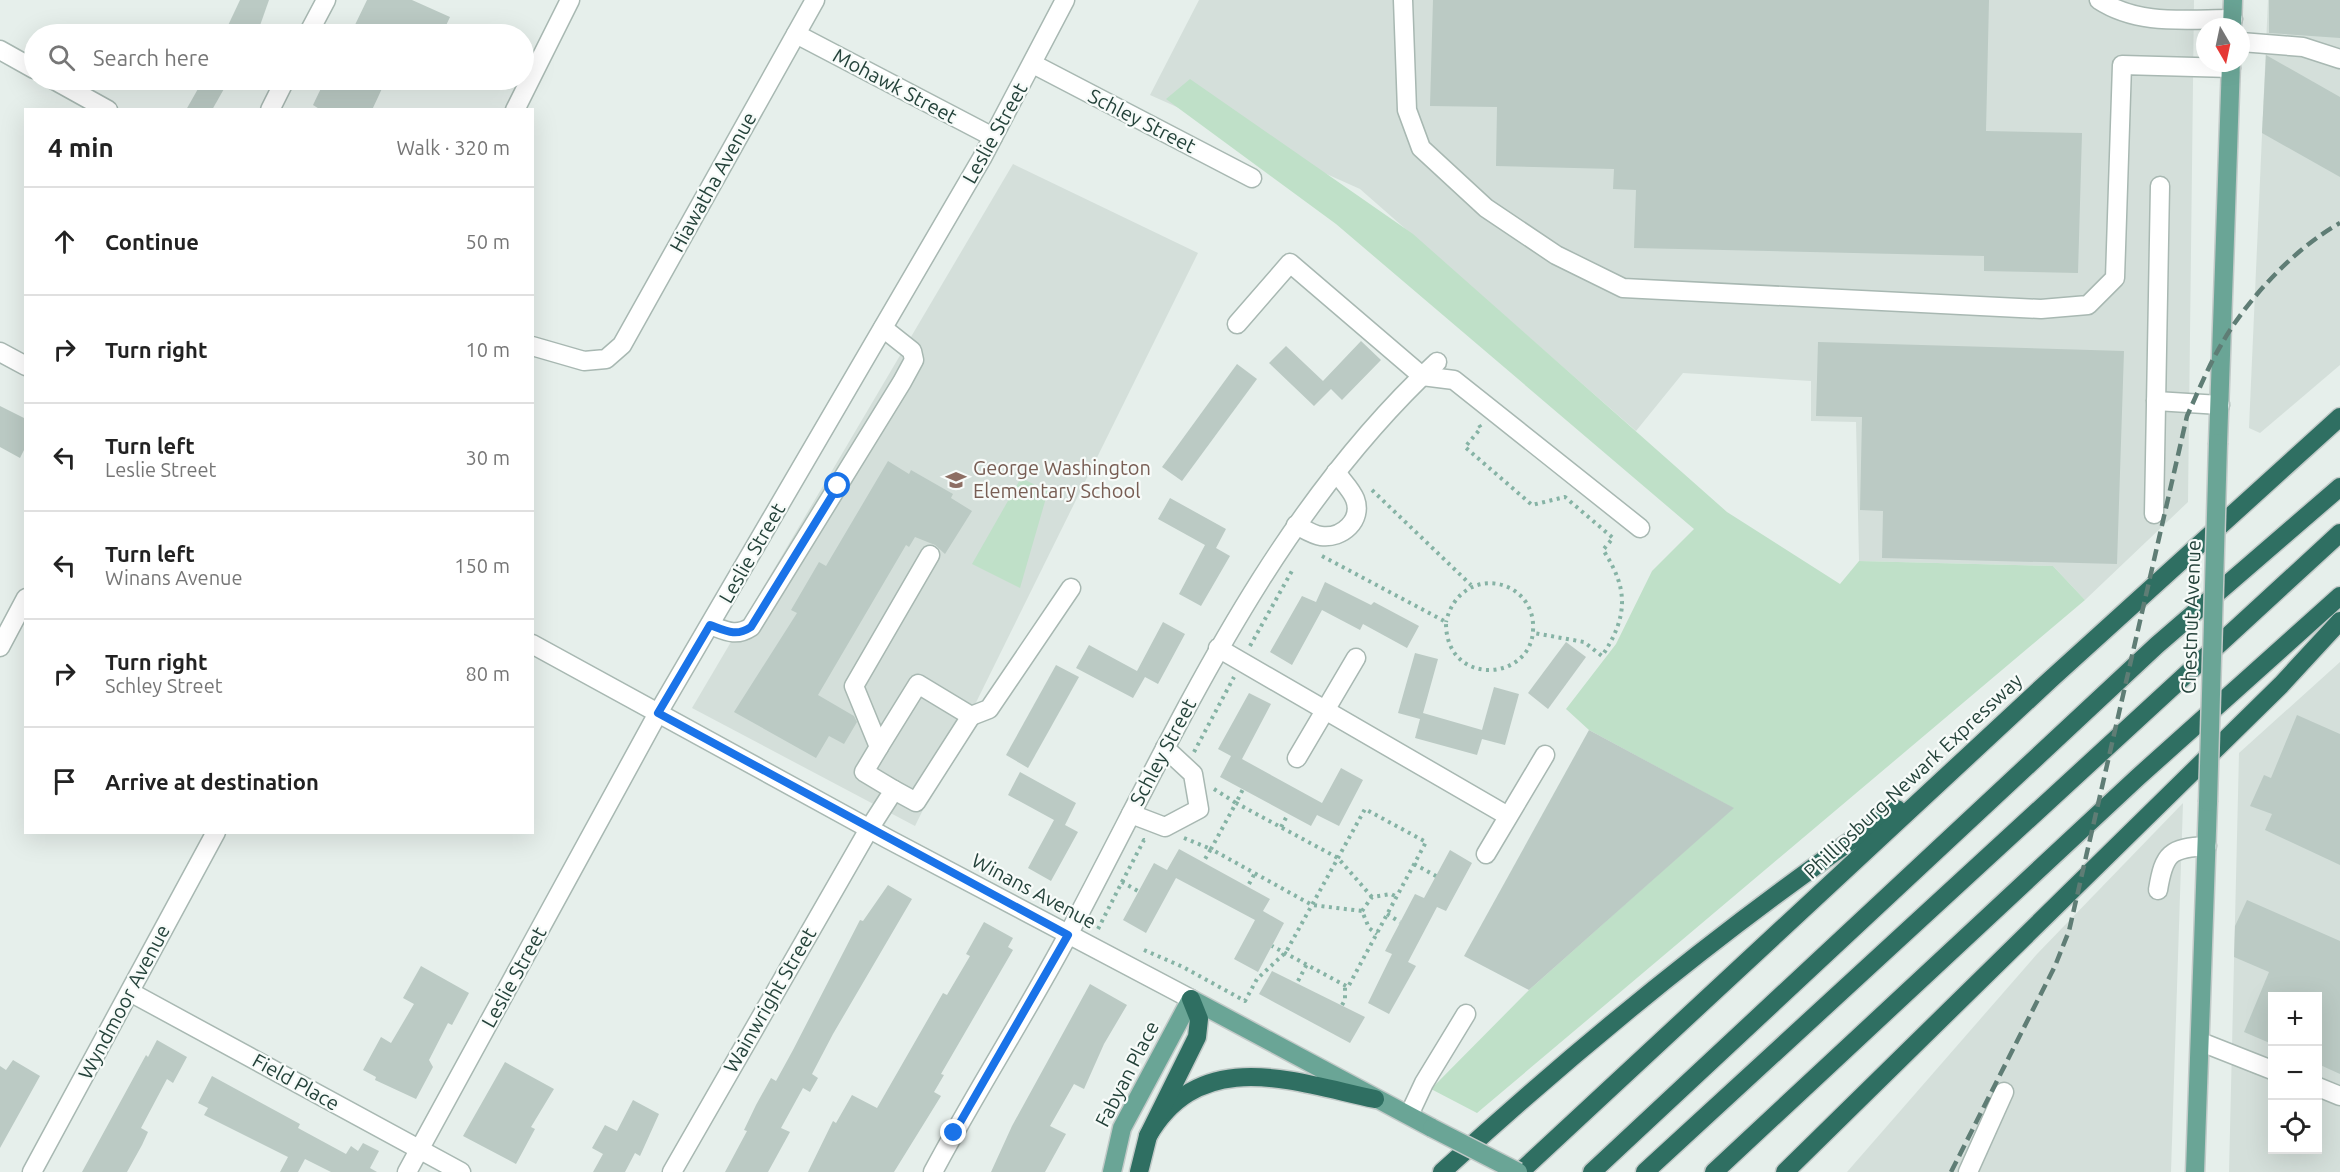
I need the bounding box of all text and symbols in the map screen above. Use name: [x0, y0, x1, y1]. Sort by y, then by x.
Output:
north arrow: [2196, 18, 2250, 72]
search box: [24, 24, 534, 90]
icon: search: [45, 41, 78, 74]
street label: Mohawk Street: [829, 43, 961, 128]
text: Search here: [93, 45, 209, 70]
street label: Leslie Street: [957, 78, 1032, 187]
street label: Schley Street: [1085, 84, 1200, 158]
street label: Hiawatha Avenue: [665, 108, 761, 256]
text: 4 min: [48, 133, 114, 162]
text: Walk · 320 m: [397, 136, 510, 159]
icon: ahead: [48, 225, 81, 258]
text: Continue: [105, 229, 199, 254]
text: 50 m: [466, 230, 510, 253]
icon: right: [48, 333, 81, 366]
text: Turn right: [105, 337, 207, 362]
text: 10 m: [466, 338, 510, 361]
text: Turn left: [105, 433, 195, 458]
icon: left: [48, 441, 81, 474]
text: 30 m: [466, 446, 510, 469]
place label: George Washington Elementary School: [973, 456, 1151, 502]
text: Leslie Street: [105, 458, 216, 481]
school or university icon: George Washington Elementary School: [944, 468, 968, 492]
route start: [824, 472, 850, 498]
street label: Leslie Street: [714, 499, 789, 607]
street label: Chestnut Avenue: [2176, 540, 2205, 694]
text: Turn left: [105, 541, 195, 566]
icon: left: [48, 549, 81, 582]
text: 150 m: [454, 554, 510, 577]
text: Winans Avenue: [105, 566, 243, 589]
text: Turn right: [105, 649, 207, 674]
icon: right: [48, 657, 81, 690]
text: 80 m: [466, 662, 510, 685]
street label: Phillipsburg-Newark Expressway: [1799, 668, 2027, 883]
text: Schley Street: [105, 674, 223, 697]
street label: Schley Street: [1125, 694, 1200, 809]
icon: arrive: [48, 765, 81, 798]
text: Arrive at destination: [105, 769, 319, 794]
street label: Winans Avenue: [968, 848, 1100, 933]
street label: Wyndmoor Avenue: [73, 921, 174, 1083]
street label: Leslie Street: [476, 922, 551, 1031]
street label: Wainwright Street: [719, 923, 821, 1076]
map controls: [2268, 992, 2322, 1154]
button: +: [2268, 992, 2322, 1046]
street label: Fabyan Place: [1090, 1017, 1163, 1130]
button: −: [2268, 1046, 2322, 1100]
street label: Field Place: [249, 1048, 344, 1115]
button: locate: [2268, 1100, 2322, 1154]
route end: [940, 1119, 966, 1145]

